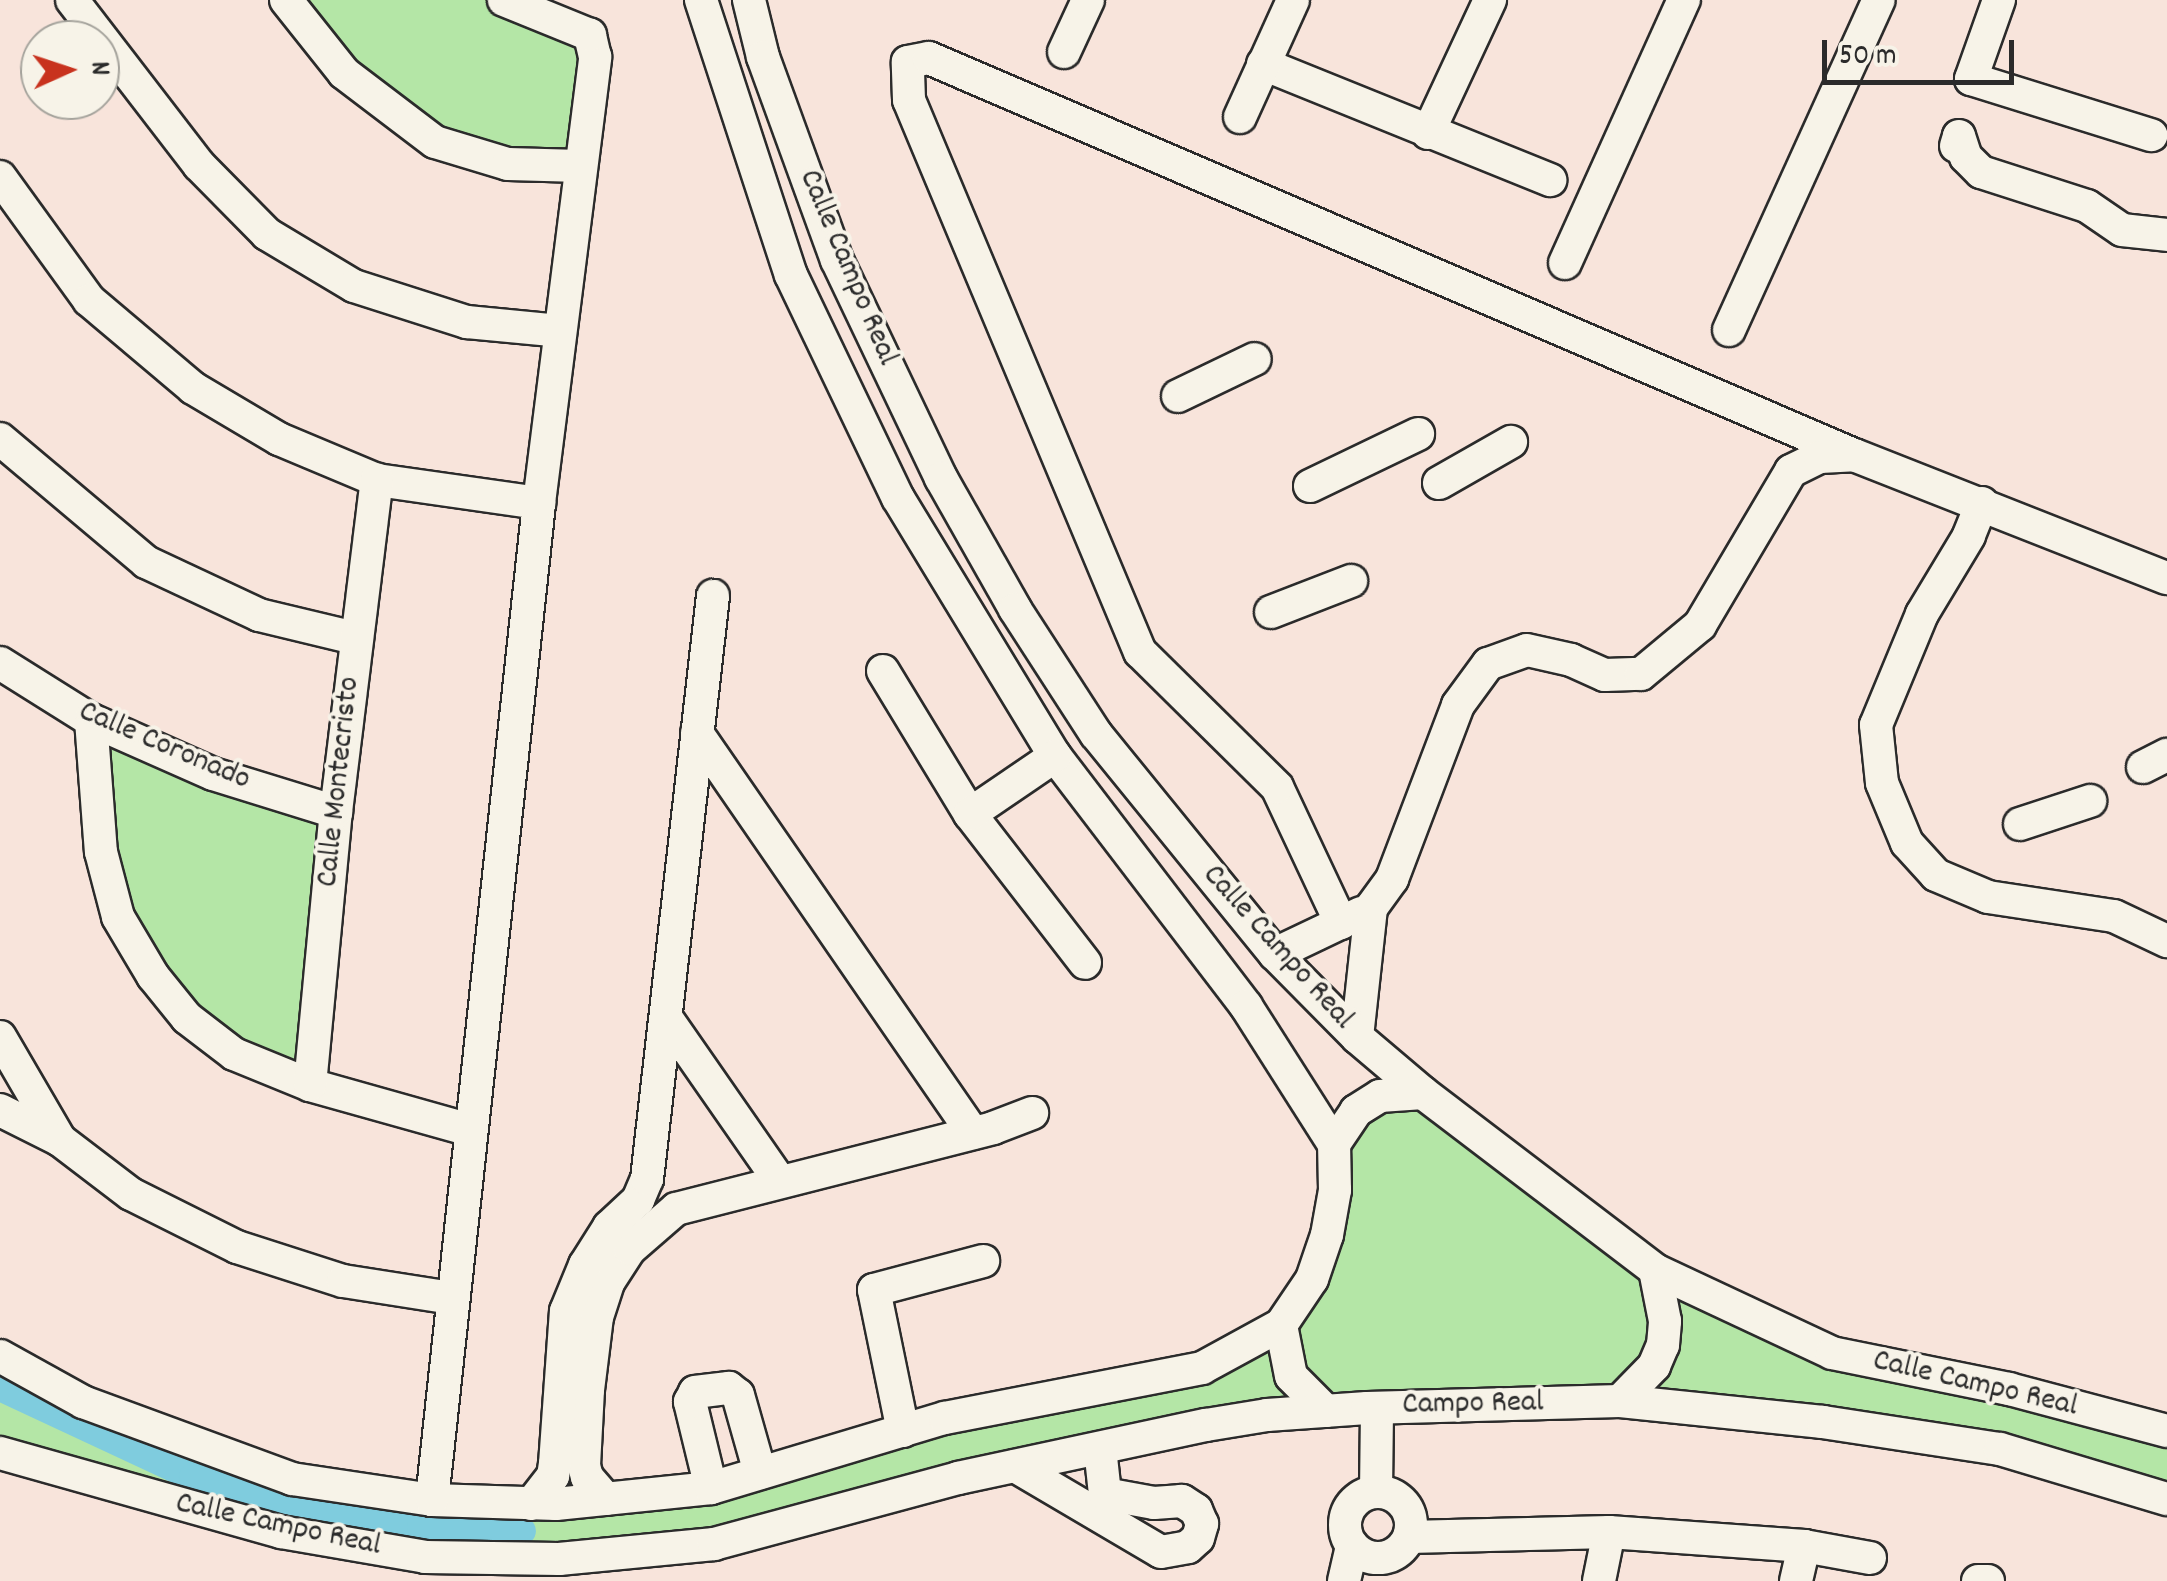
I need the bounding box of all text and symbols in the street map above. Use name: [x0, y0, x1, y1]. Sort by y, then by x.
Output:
north arrow: [20, 20, 120, 120]
scale bar: [1827, 20, 2020, 82]
text: 50 m: [1839, 36, 1897, 79]
text: N: [78, 61, 118, 76]
street label: Calle Campo Real: [789, 164, 905, 372]
street label: Calle Montecristo: [310, 675, 370, 889]
street label: Calle Coronado: [72, 694, 256, 800]
street label: Calle Campo Real: [1193, 858, 1361, 1038]
street label: Calle Campo Real: [1869, 1343, 2081, 1427]
street label: Campo Real: [1402, 1385, 1544, 1425]
street label: Calle Campo Real: [172, 1486, 384, 1566]

